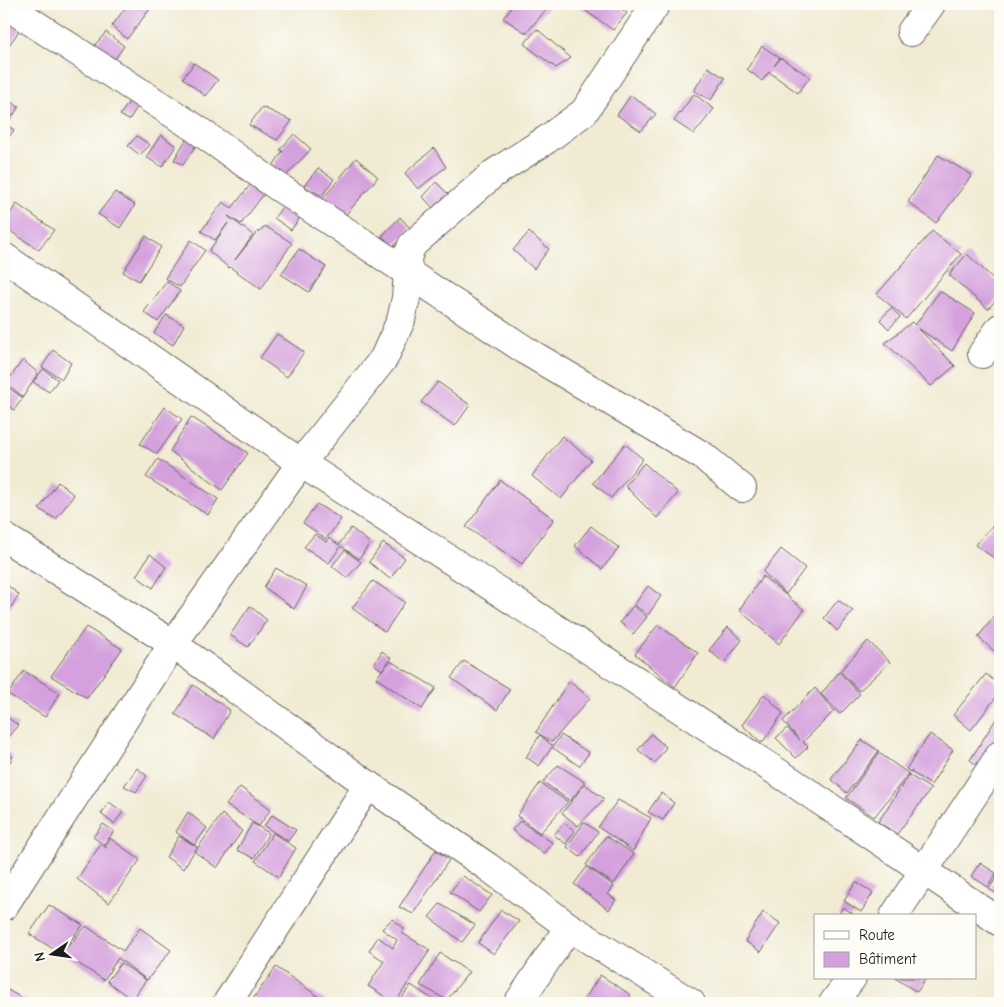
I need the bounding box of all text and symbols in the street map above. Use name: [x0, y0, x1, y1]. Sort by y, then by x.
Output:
legend: [814, 914, 976, 980]
text: Route: [859, 926, 895, 944]
north arrow: [28, 930, 78, 980]
text: N: [31, 950, 49, 963]
text: Bâtiment: [859, 950, 917, 968]

